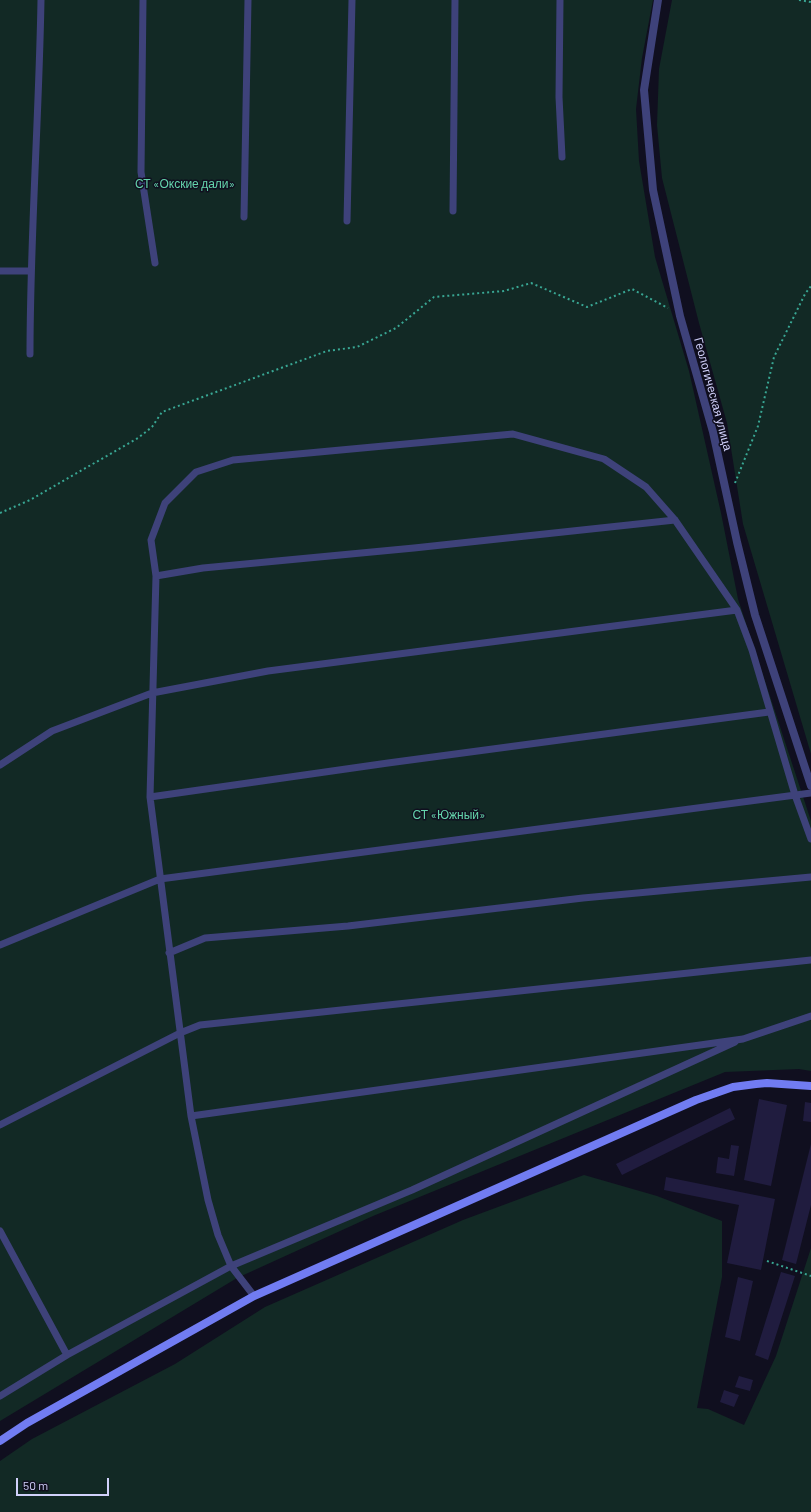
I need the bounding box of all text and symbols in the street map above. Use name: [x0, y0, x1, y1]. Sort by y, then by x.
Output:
park label: СТ «Окские дали»: [135, 177, 235, 191]
street label: Геологическая улица: [691, 336, 735, 452]
park label: СТ «Южный»: [412, 808, 486, 822]
scale bar: [18, 1470, 111, 1496]
text: 50 m: [23, 1478, 48, 1492]

